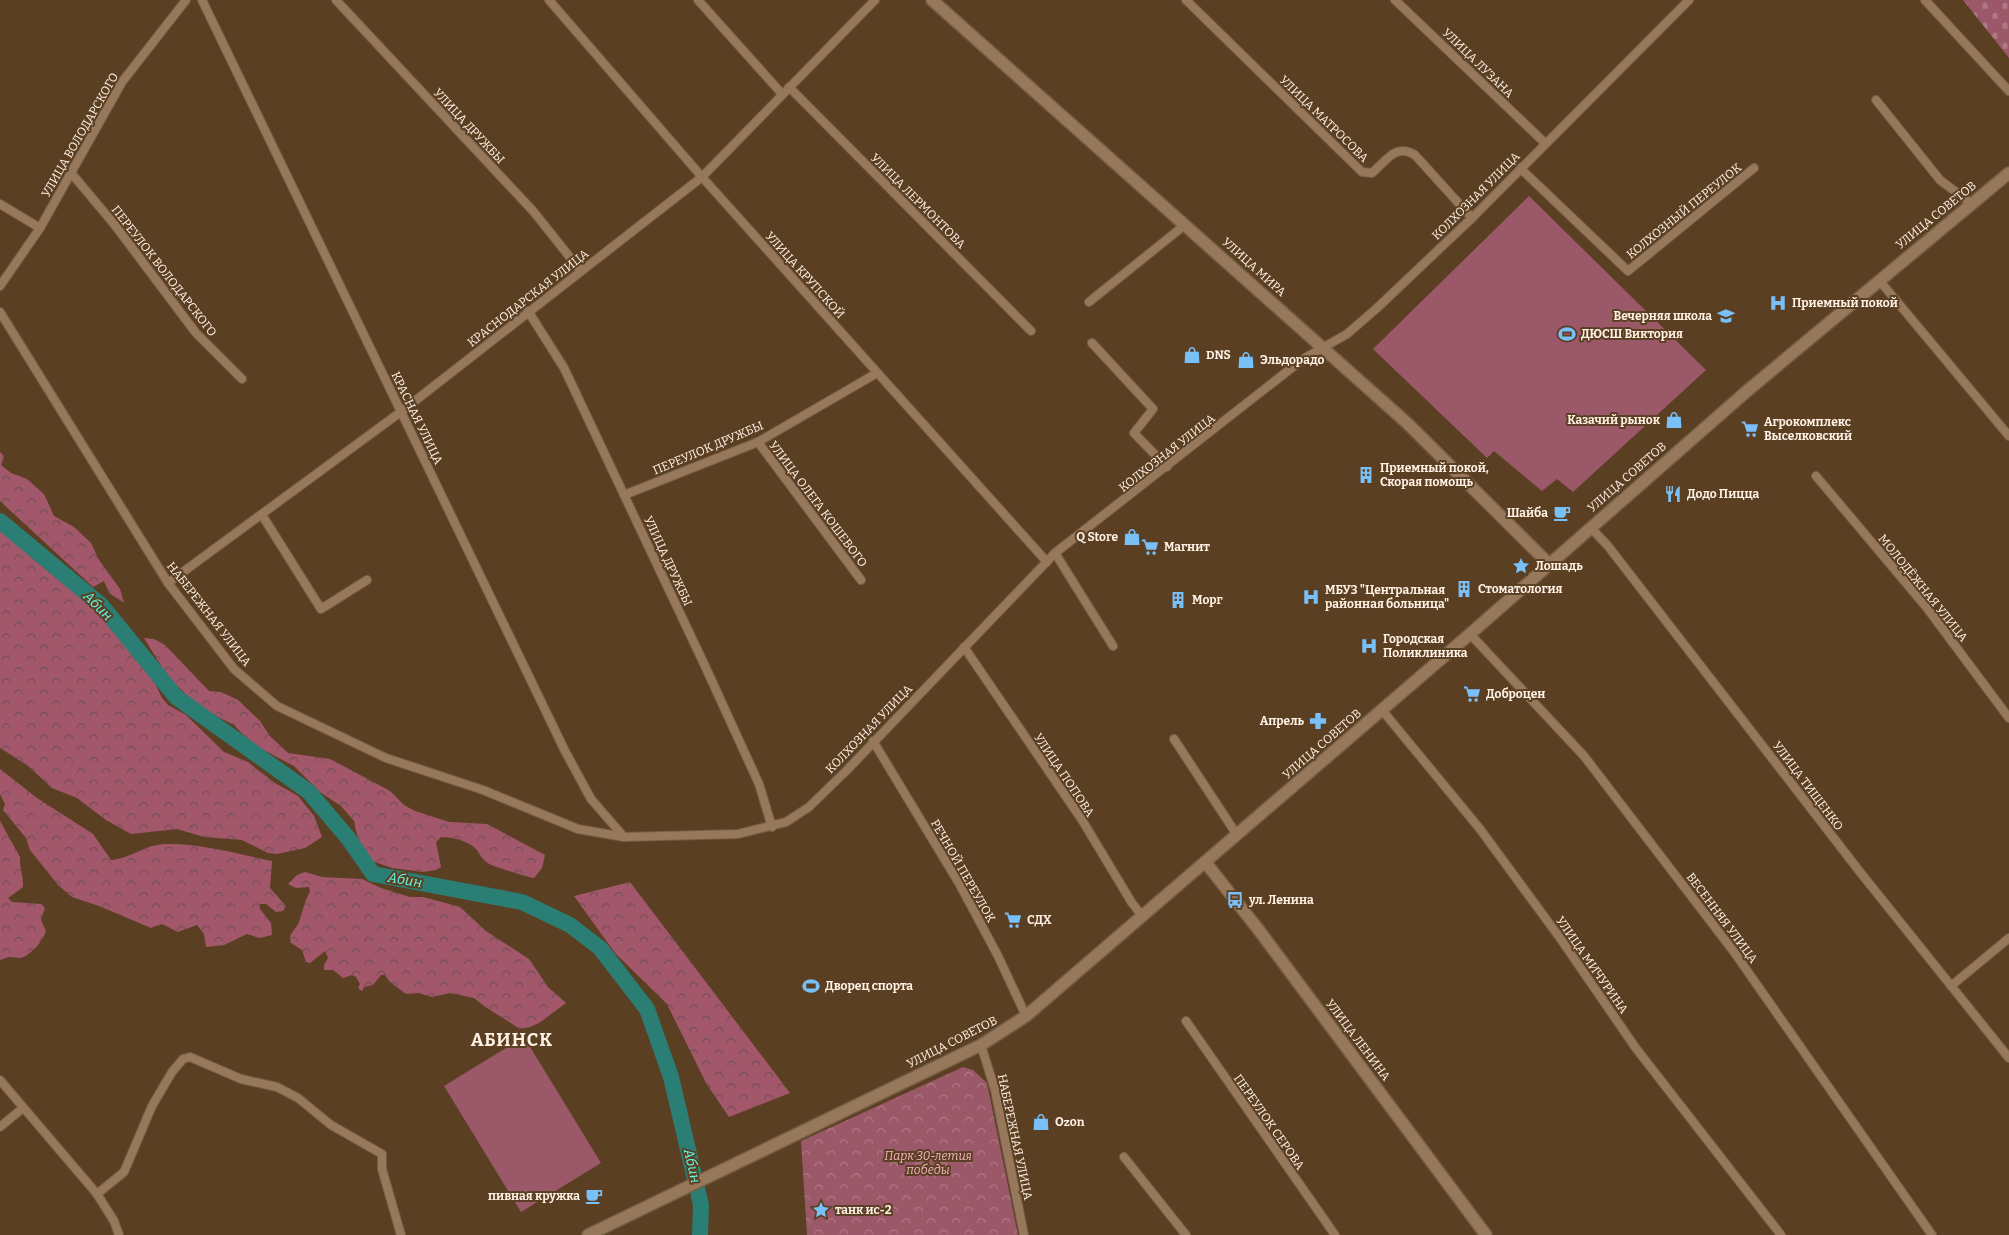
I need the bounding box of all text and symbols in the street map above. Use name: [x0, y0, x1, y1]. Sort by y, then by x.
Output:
street label: УЛИЦА ЛУЗАНА: [1440, 26, 1517, 101]
street label: УЛИЦА ВОЛОДАРСКОГО: [39, 70, 121, 200]
street label: УЛИЦА МАТРОСОВА: [1277, 73, 1372, 165]
street label: УЛИЦА ДРУЖБЫ: [431, 86, 508, 167]
street label: КОЛХОЗНАЯ УЛИЦА: [1429, 149, 1523, 243]
street label: УЛИЦА ЛЕРМОНТОВА: [868, 151, 969, 252]
street label: КОЛХОЗНЫЙ ПЕРЕУЛОК: [1623, 159, 1745, 262]
street label: УЛИЦА СОВЕТОВ: [1893, 178, 1979, 252]
street label: ПЕРЕУЛОК ВОЛОДАРСКОГО: [109, 203, 219, 339]
street label: УЛИЦА КРУПСКОЙ: [762, 228, 848, 321]
street label: УЛИЦА МИРА: [1219, 235, 1289, 300]
street label: КРАСНОДАРСКАЯ УЛИЦА: [465, 246, 592, 350]
hospital icon: Приемный покой: [1768, 293, 1788, 313]
place label: Приемный покой: [1792, 296, 1898, 310]
school or university icon: Вечерняя школа: [1716, 306, 1736, 326]
place label: Вечерняя школа: [1613, 309, 1712, 323]
sports icon: ДЮСШ Виктория: [1557, 324, 1577, 344]
place label: ДЮСШ Виктория: [1581, 327, 1683, 341]
shop icon: DNS: [1182, 345, 1202, 365]
place label: DNS: [1206, 348, 1231, 362]
shop icon: Эльдорадо: [1236, 350, 1256, 370]
place label: Эльдорадо: [1260, 353, 1325, 367]
street label: КРАСНАЯ УЛИЦА: [388, 369, 446, 467]
shop icon: Казачий рынок: [1664, 410, 1684, 430]
street label: КОЛХОЗНАЯ УЛИЦА: [1116, 411, 1218, 495]
place label: Казачий рынок: [1567, 413, 1661, 427]
place label: Агрокомплекс Выселковский: [1764, 415, 1852, 443]
street label: ПЕРЕУЛОК ДРУЖБЫ: [651, 418, 765, 478]
supermarket icon: Агрокомплекс Выселковский: [1740, 419, 1760, 439]
street label: УЛИЦА ОЛЕГА КОШЕВОГО: [766, 438, 870, 570]
street label: УЛИЦА СОВЕТОВ: [1585, 439, 1669, 515]
place label: Приемный покой, Скорая помощь: [1380, 461, 1489, 489]
building icon: Приемный покой, Скорая помощь: [1356, 465, 1376, 485]
restaurant icon: Додо Пицца: [1663, 484, 1683, 504]
place label: Додо Пицца: [1687, 487, 1760, 501]
cafe icon: Шайба: [1552, 503, 1572, 523]
place label: Шайба: [1507, 506, 1548, 520]
street label: УЛИЦА ДРУЖБЫ: [641, 514, 695, 608]
shop icon: Q Store: [1122, 527, 1142, 547]
place label: Q Store: [1076, 530, 1118, 544]
street label: МОЛОДЁЖНАЯ УЛИЦА: [1875, 531, 1972, 645]
supermarket icon: Магнит: [1140, 537, 1160, 557]
place label: Магнит: [1164, 540, 1210, 554]
place icon: Лошадь: [1511, 556, 1531, 576]
street label: НАБЕРЕЖНАЯ УЛИЦА: [164, 559, 254, 669]
place label: Лошадь: [1535, 559, 1583, 573]
building icon: Стоматология: [1454, 579, 1474, 599]
place label: Стоматология: [1478, 582, 1563, 596]
place label: МБУЗ "Центральная районная больница": [1325, 583, 1449, 611]
water label: Абин: [79, 587, 116, 624]
hospital icon: МБУЗ "Центральная районная больница": [1301, 587, 1321, 607]
building icon: Морг: [1168, 590, 1188, 610]
place label: Морг: [1192, 593, 1223, 607]
place label: Городская Поликлиника: [1383, 632, 1468, 660]
hospital icon: Городская Поликлиника: [1359, 636, 1379, 656]
street label: КОЛХОЗНАЯ УЛИЦА: [823, 681, 915, 776]
supermarket icon: Доброцен: [1462, 684, 1482, 704]
place label: Доброцен: [1486, 687, 1545, 701]
street label: УЛИЦА СОВЕТОВ: [1280, 706, 1364, 782]
pharmacy icon: Апрель: [1308, 711, 1328, 731]
place label: Апрель: [1260, 714, 1305, 728]
street label: УЛИЦА ПОПОВА: [1031, 731, 1097, 820]
street label: УЛИЦА ТИЩЕНКО: [1770, 739, 1846, 833]
street label: РЕЧНОЙ ПЕРЕУЛОК: [928, 817, 999, 925]
water label: Абин: [386, 868, 423, 891]
street label: ВЕСЕННЯЯ УЛИЦА: [1683, 870, 1761, 966]
bus stop icon: ул. Ленина: [1225, 890, 1245, 910]
place label: ул. Ленина: [1248, 893, 1314, 907]
supermarket icon: СДХ: [1003, 910, 1023, 930]
place label: СДХ: [1027, 913, 1052, 927]
street label: УЛИЦА МИЧУРИНА: [1553, 914, 1631, 1017]
sports icon: Дворец спорта: [801, 976, 821, 996]
place label: Дворец спорта: [825, 979, 913, 993]
street label: УЛИЦА ЛЕНИНА: [1323, 997, 1393, 1084]
street label: УЛИЦА СОВЕТОВ: [905, 1013, 999, 1071]
district label: АБИНСК: [471, 1029, 553, 1051]
street label: ПЕРЕУЛОК СЕРОВА: [1231, 1072, 1307, 1173]
street label: НАБЕРЕЖНАЯ УЛИЦА: [995, 1073, 1035, 1202]
shop icon: Ozon: [1031, 1112, 1051, 1132]
place label: Ozon: [1055, 1115, 1085, 1129]
water label: Абин: [680, 1146, 704, 1185]
park label: Парк 30-летия победы: [884, 1149, 972, 1177]
cafe icon: пивная кружка: [584, 1186, 604, 1206]
place label: пивная кружка: [488, 1189, 580, 1203]
place icon: танк ис-2: [811, 1200, 831, 1220]
place label: танк ис-2: [835, 1203, 892, 1217]

